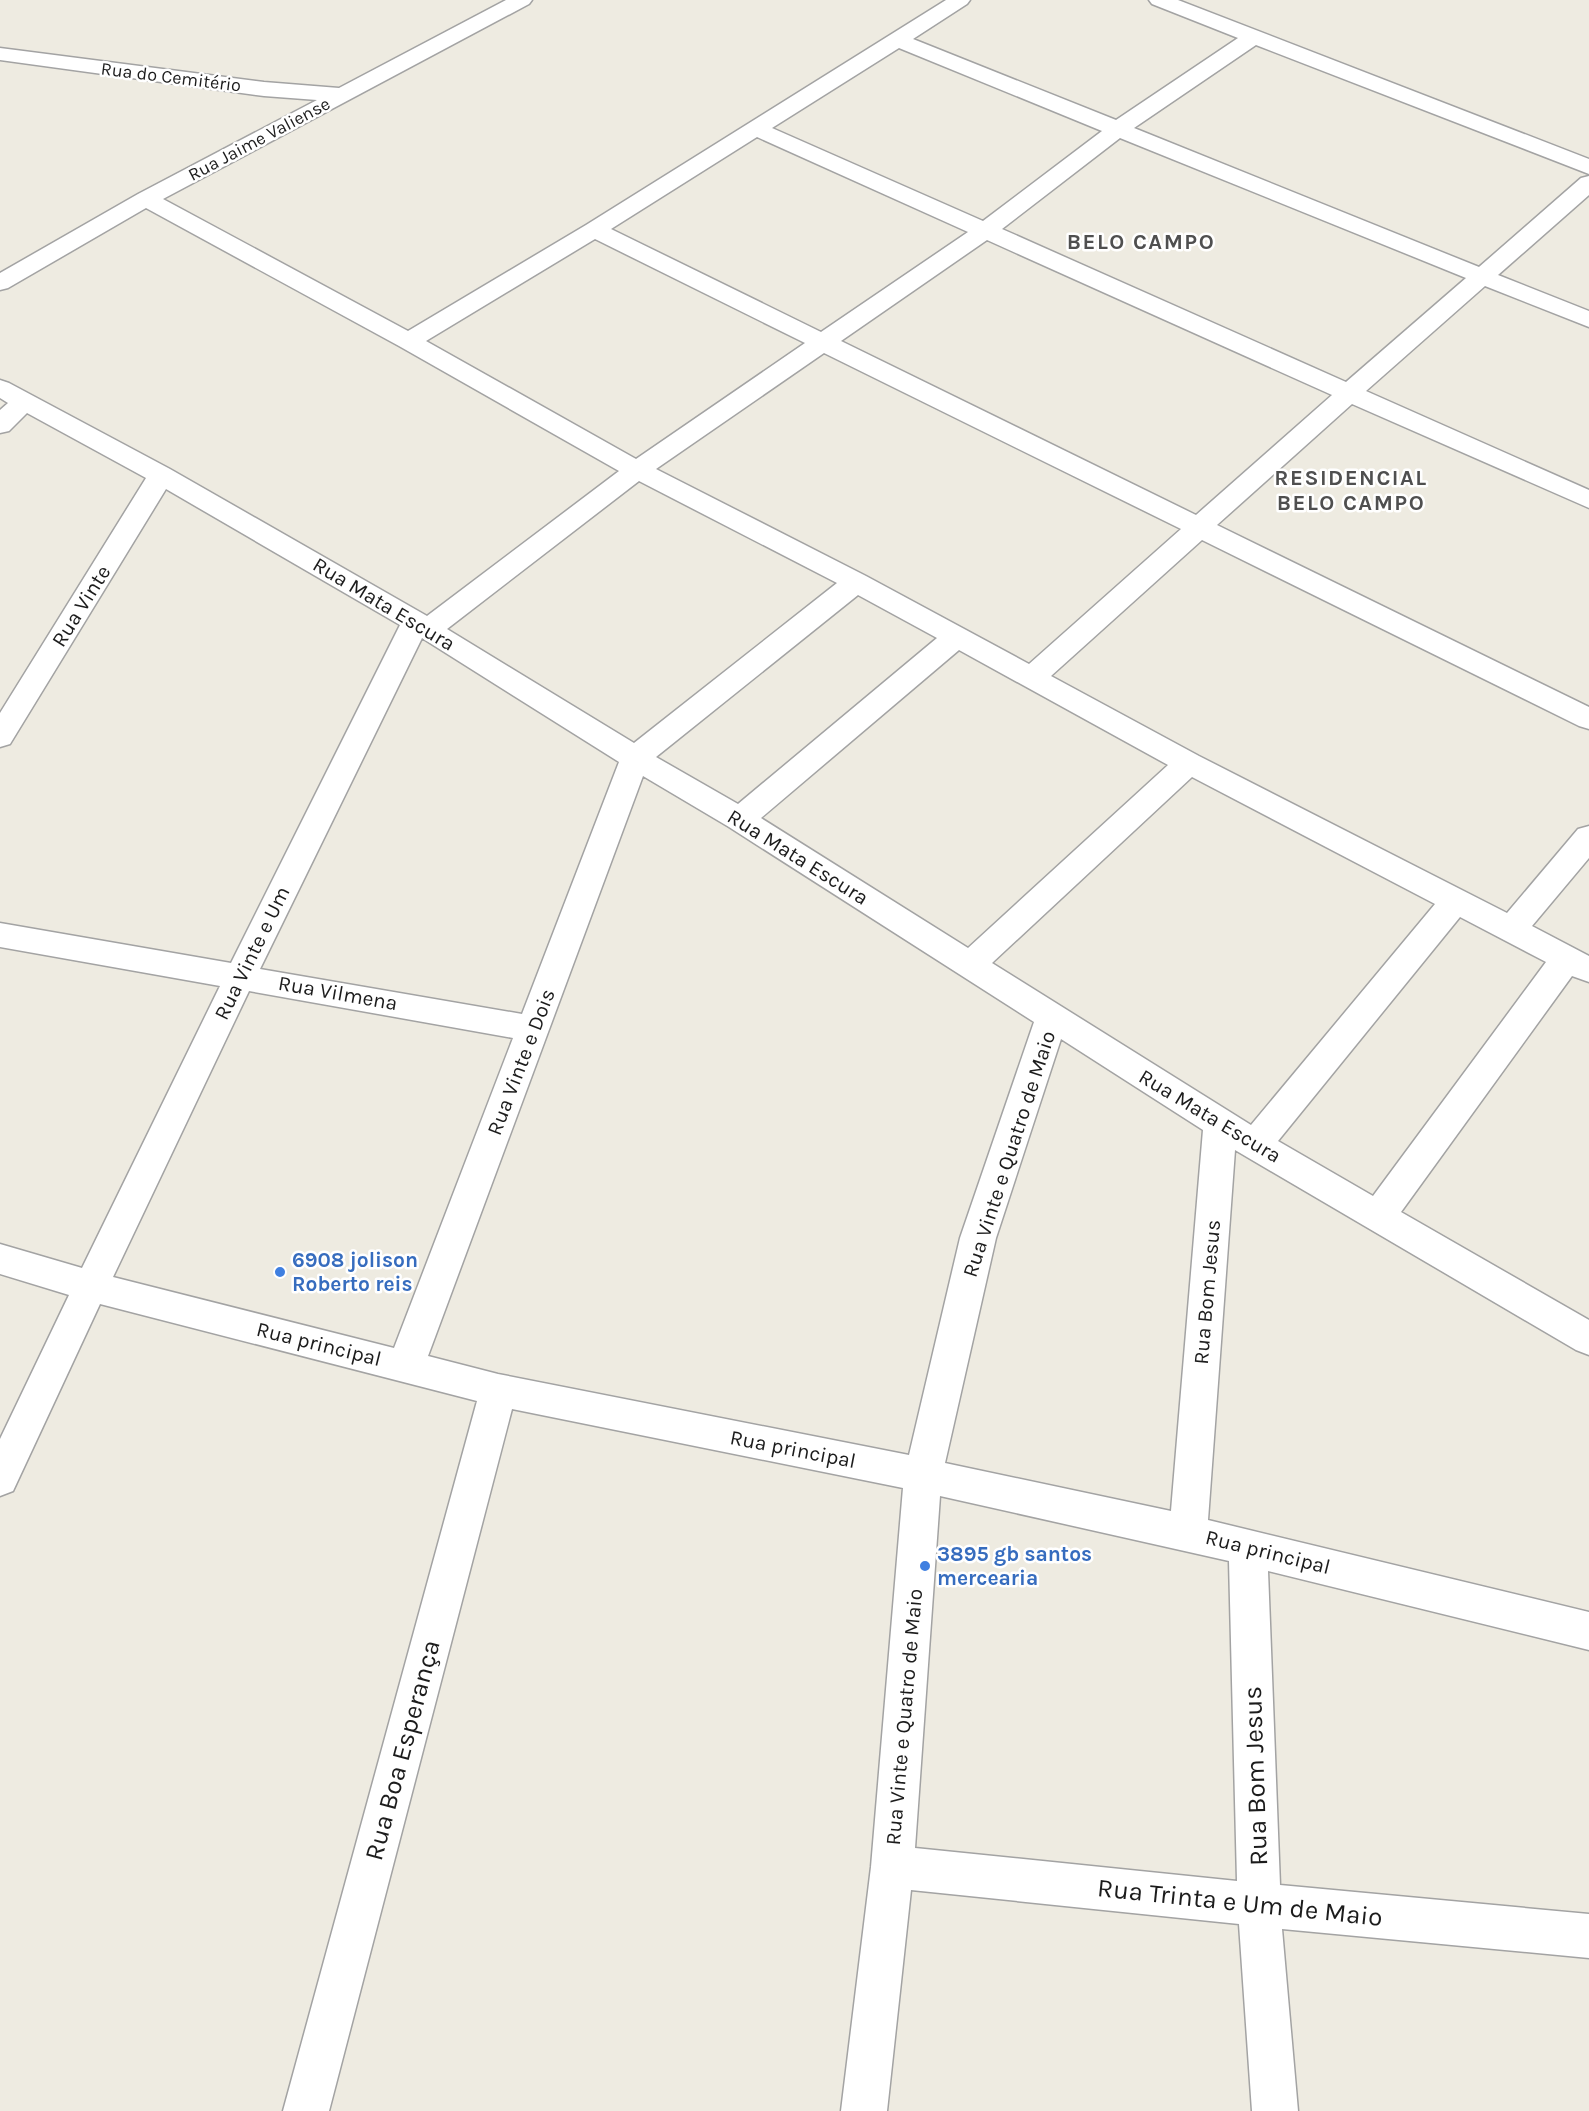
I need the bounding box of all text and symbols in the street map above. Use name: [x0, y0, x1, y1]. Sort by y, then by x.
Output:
street label: Rua do Cemitério: [100, 57, 242, 97]
street label: Rua Jaime Valiense: [184, 92, 334, 186]
district label: BELO CAMPO: [1067, 229, 1215, 255]
district label: RESIDENCIAL BELO CAMPO: [1274, 465, 1428, 516]
street label: Rua Mata Escura: [309, 552, 459, 656]
street label: Rua Vinte: [47, 561, 115, 651]
street label: Rua Mata Escura: [723, 804, 873, 910]
street label: Rua Vinte e Um: [209, 882, 295, 1024]
street label: Rua Vilmena: [276, 971, 400, 1015]
street label: Rua Vinte e Dois: [482, 985, 560, 1139]
street label: Rua Vinte e Quatro de Maio: [958, 1028, 1060, 1280]
street label: Rua Mata Escura: [1135, 1064, 1285, 1168]
street label: Rua Bom Jesus: [1189, 1219, 1225, 1365]
place label: 6908 jolison Roberto reis: [292, 1248, 418, 1296]
marker: 6908 jolison Roberto reis: [273, 1265, 287, 1279]
street label: Rua principal: [254, 1317, 384, 1371]
street label: Rua principal: [728, 1425, 858, 1473]
street label: Rua principal: [1203, 1525, 1333, 1579]
place label: 3895 gb santos mercearia: [937, 1542, 1092, 1590]
marker: 3895 gb santos mercearia: [918, 1559, 932, 1573]
street label: Rua Vinte e Quatro de Maio: [881, 1588, 927, 1846]
street label: Rua Boa Esperança: [358, 1637, 447, 1864]
street label: Rua Bom Jesus: [1237, 1686, 1274, 1866]
street label: Rua Trinta e Um de Maio: [1096, 1872, 1384, 1933]

